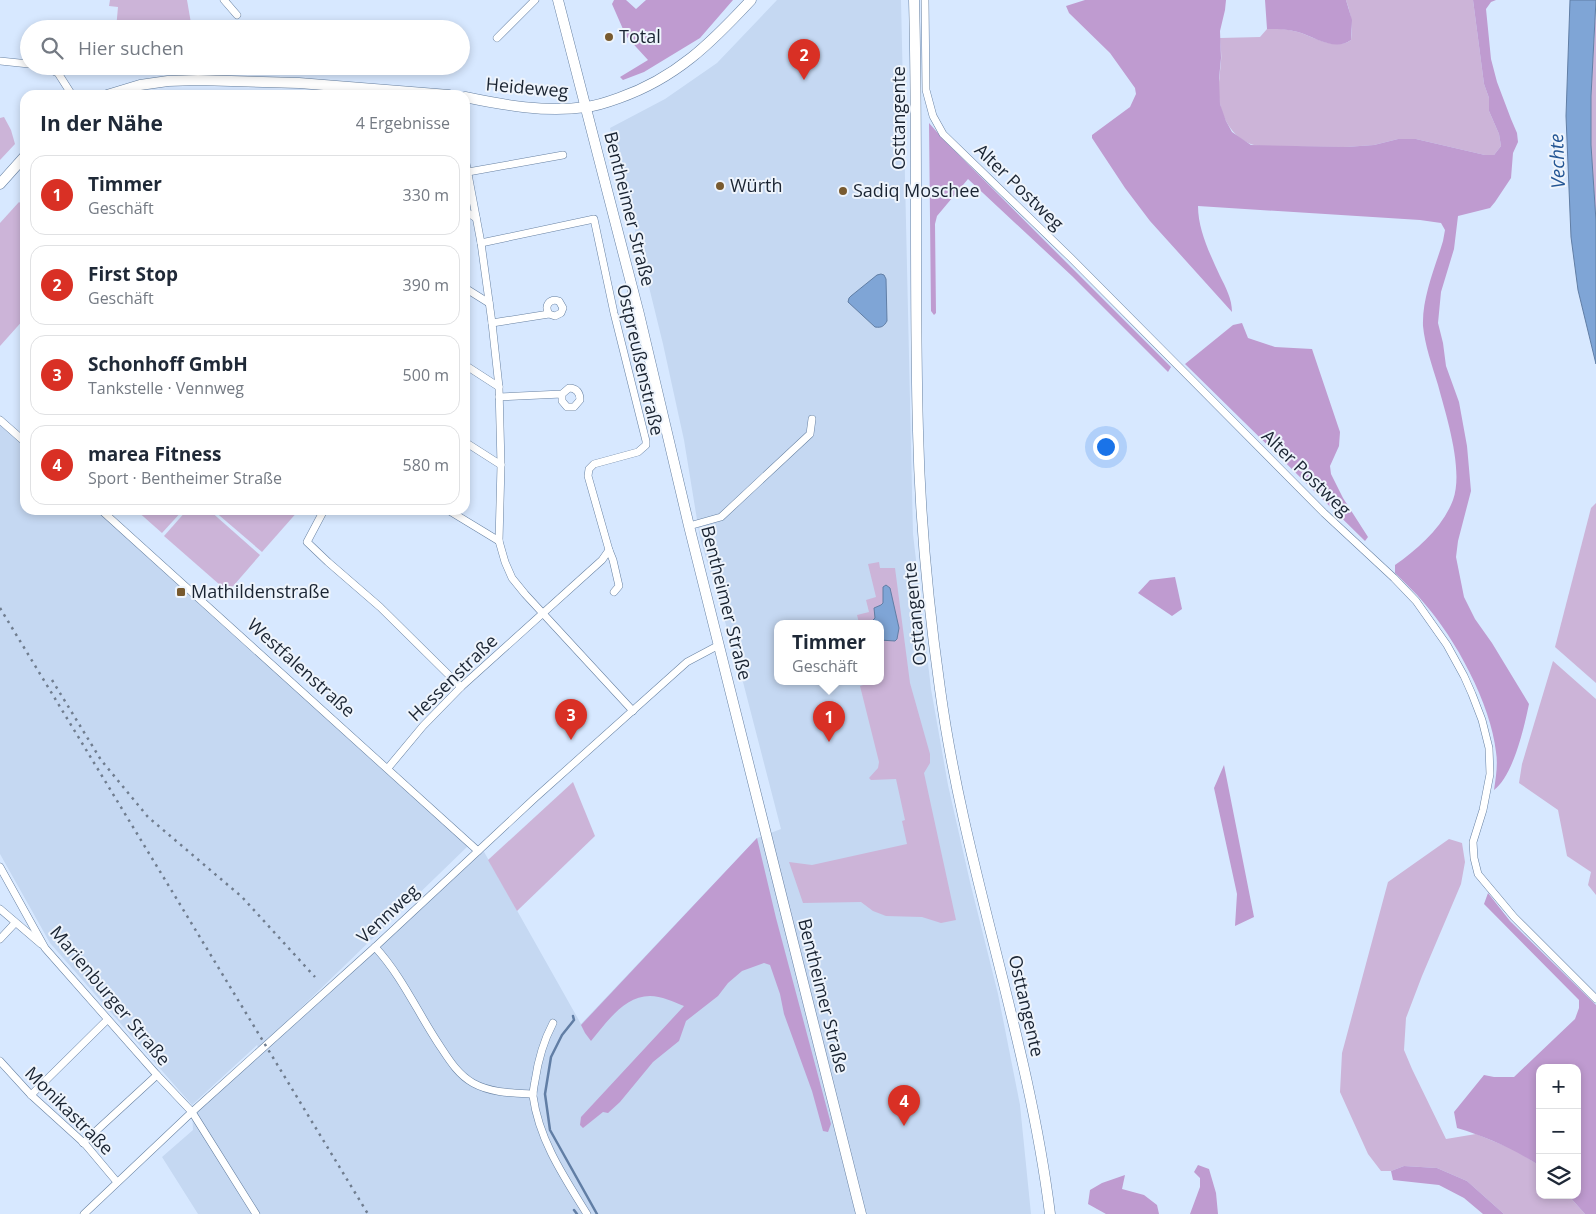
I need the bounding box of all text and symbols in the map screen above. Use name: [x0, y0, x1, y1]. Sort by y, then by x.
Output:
search box: [20, 20, 470, 75]
place label: Total: [619, 24, 661, 48]
marker: Total: [603, 31, 615, 43]
icon: search: [38, 34, 66, 62]
text: Hier suchen: [78, 35, 184, 61]
pin: 2: [788, 39, 820, 80]
street label: Osttangente: [886, 66, 910, 170]
street label: Heideweg: [485, 71, 570, 103]
text: In der Nähe: [40, 109, 163, 137]
text: 4 Ergebnisse: [356, 112, 450, 134]
street label: Bentheimer Straße: [599, 129, 661, 289]
water label: Vechte: [1543, 133, 1571, 189]
street label: Alter Postweg: [970, 138, 1070, 235]
text: Timmer: [88, 171, 162, 197]
place label: Würth: [730, 173, 782, 197]
place label: Sadiq Moschee: [853, 178, 980, 202]
marker: Würth: [714, 180, 726, 192]
text: 1: [52, 184, 62, 206]
text: 330 m: [403, 184, 449, 206]
marker: Sadiq Moschee: [837, 185, 849, 197]
text: Geschäft: [88, 197, 154, 219]
text: First Stop: [88, 261, 178, 287]
text: 2: [52, 274, 62, 296]
text: 390 m: [403, 274, 449, 296]
street label: Ostpreußenstraße: [612, 282, 670, 438]
text: Geschäft: [88, 287, 154, 309]
text: Schonhoff GmbH: [88, 351, 248, 377]
text: 3: [52, 364, 62, 386]
text: 500 m: [403, 364, 449, 386]
text: Tankstelle · Vennweg: [88, 377, 244, 399]
street label: Alter Postweg: [1257, 424, 1357, 521]
your location: [1093, 434, 1119, 460]
text: marea Fitness: [88, 441, 221, 467]
text: 4: [52, 454, 62, 476]
text: 580 m: [403, 454, 449, 476]
text: Sport · Bentheimer Straße: [88, 467, 282, 489]
street label: Bentheimer Straße: [696, 523, 758, 683]
street label: Osttangente: [897, 561, 931, 667]
place label: Mathildenstraße: [191, 579, 330, 603]
marker: Mathildenstraße: [175, 586, 187, 598]
street label: Westfalenstraße: [243, 612, 361, 722]
popup: [774, 620, 884, 685]
street label: Hessenstraße: [402, 629, 502, 726]
text: Timmer: [792, 629, 866, 655]
text: Geschäft: [792, 655, 858, 677]
pin: 3: [555, 699, 587, 740]
pin: 1: [813, 701, 845, 742]
street label: Vennweg: [351, 878, 424, 948]
street label: Bentheimer Straße: [793, 916, 855, 1076]
street label: Marienburger Straße: [45, 920, 176, 1070]
street label: Osttangente: [1004, 952, 1050, 1059]
street label: Monikastraße: [20, 1061, 119, 1160]
map controls: [1536, 1064, 1581, 1199]
button: +: [1536, 1064, 1581, 1109]
pin: 4: [888, 1085, 920, 1126]
button: −: [1536, 1109, 1581, 1154]
button: layers: [1536, 1154, 1581, 1199]

